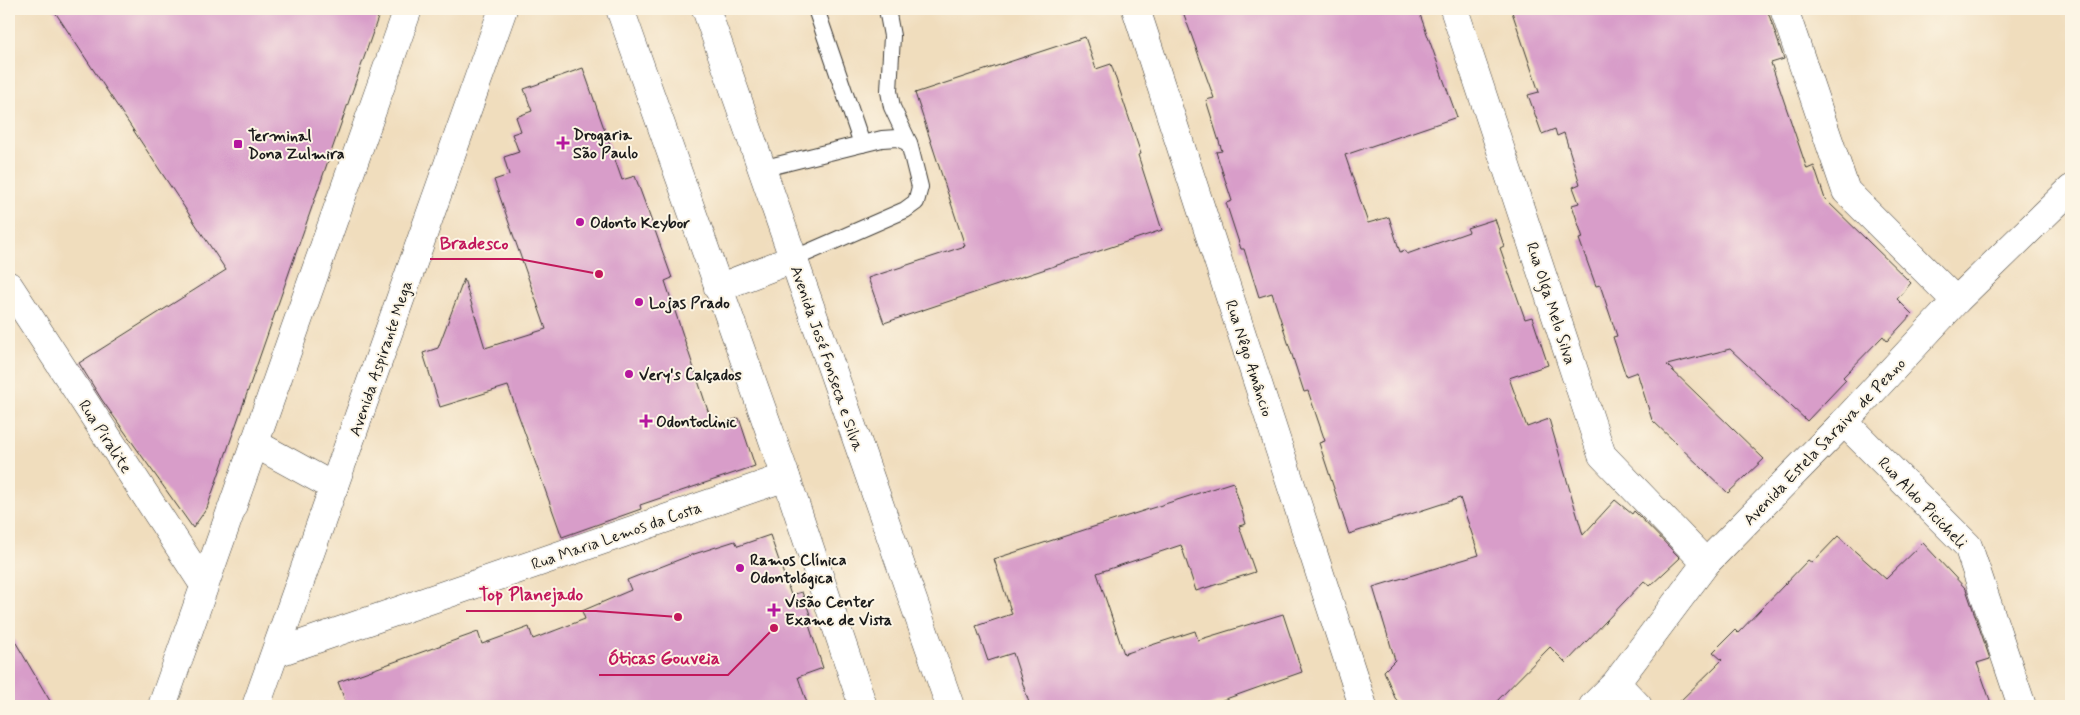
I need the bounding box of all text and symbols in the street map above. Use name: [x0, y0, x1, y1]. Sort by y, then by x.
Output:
place label: Drogaria São Paulo: [573, 125, 638, 164]
place label: Terminal Dona Zulmira: [248, 126, 345, 165]
marker: Drogaria São Paulo: [557, 137, 569, 149]
marker: Terminal Dona Zulmira: [232, 138, 244, 150]
place label: Odonto Keybor: [590, 213, 690, 234]
marker: Odonto Keybor: [574, 216, 586, 228]
callout: Bradesco: [430, 226, 519, 259]
text: Bradesco: [440, 232, 508, 256]
street label: Rua Olga Melo Silva: [1520, 240, 1580, 368]
street label: Avenida José Fonseca e Silva: [785, 263, 868, 454]
street label: Avenida Aspirante Mega: [345, 278, 418, 439]
place label: Lojas Prado: [649, 293, 730, 314]
marker: Lojas Prado: [633, 296, 645, 308]
street label: Rua Nêgo Amâncio: [1220, 297, 1277, 419]
street label: Avenida Estela Saraiva de Peano: [1739, 354, 1911, 530]
place label: Very's Calçados: [639, 365, 742, 386]
marker: Very's Calçados: [623, 368, 635, 380]
street label: Rua Piralite: [73, 396, 136, 478]
place label: Odontoclinic: [656, 412, 738, 433]
marker: Odontoclinic: [640, 415, 652, 427]
street label: Rua Aldo Picicheli: [1873, 453, 1971, 553]
street label: Rua Maria Lemos da Costa: [529, 497, 704, 575]
place label: Ramos Clínica Odontológica: [750, 550, 847, 590]
marker: Ramos Clínica Odontológica: [734, 562, 746, 574]
callout: Top Planejado: [466, 578, 596, 611]
text: Top Planejado: [479, 583, 584, 607]
place label: Visão Center Exame de Vista: [785, 592, 892, 631]
marker: Visão Center Exame de Vista: [767, 603, 781, 617]
callout: Óticas Gouveia: [599, 642, 728, 675]
text: Óticas Gouveia: [608, 647, 720, 671]

